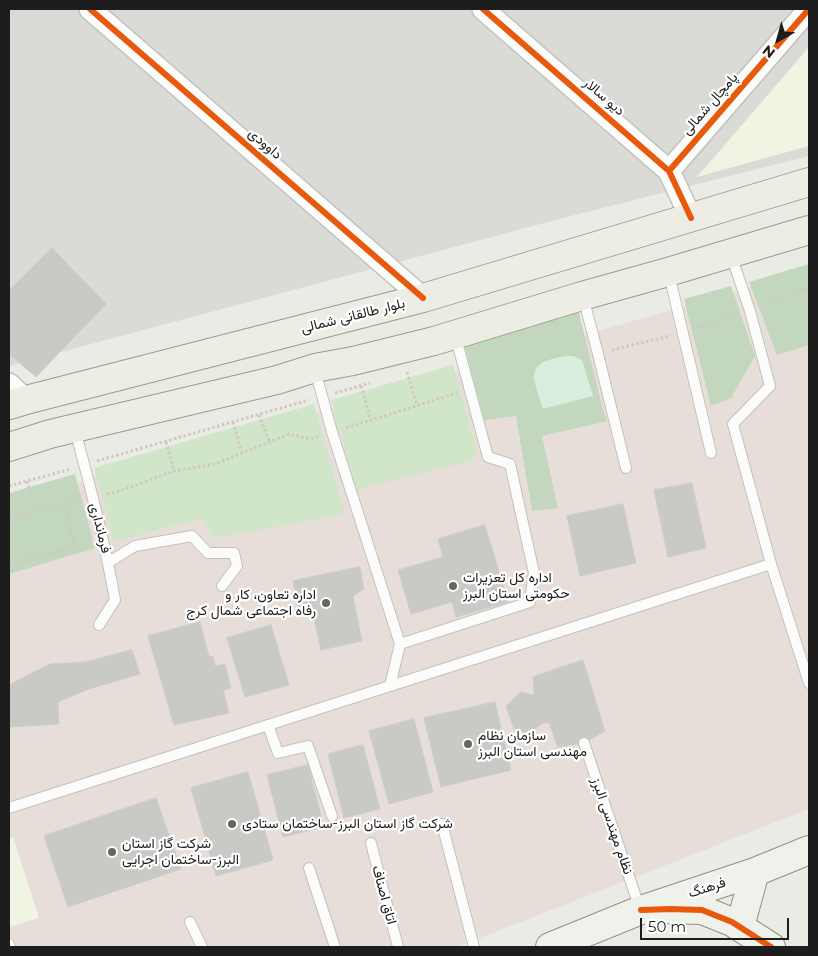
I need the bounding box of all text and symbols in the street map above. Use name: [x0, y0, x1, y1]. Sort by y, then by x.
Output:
north arrow: [753, 15, 803, 65]
text: N: [759, 41, 779, 62]
street label: پامچال شمالی: [678, 69, 742, 139]
street label: دیو سالار: [580, 75, 628, 119]
street label: داوودی: [245, 125, 285, 163]
street label: بلوار طالقانی شمالی: [299, 295, 407, 337]
street label: فرمانداری: [86, 501, 114, 555]
place label: اداره کل تعزیرات حکومتی استان البرز: [463, 570, 570, 602]
marker: اداره کل تعزیرات حکومتی استان البرز: [447, 580, 459, 592]
place label: اداره تعاون، کار و رفاه اجتماعی شمال کرج: [186, 587, 316, 620]
marker: اداره تعاون، کار و رفاه اجتماعی شمال کرج: [320, 597, 332, 609]
place label: سازمان نظام مهندسی استان البرز: [478, 728, 587, 760]
marker: سازمان نظام مهندسی استان البرز: [462, 738, 474, 750]
street label: نظام مهندسی البرز: [588, 775, 636, 877]
place label: شرکت گاز استان البرز-ساختمان ستادی: [242, 816, 453, 832]
marker: شرکت گاز استان البرز-ساختمان ستادی: [226, 818, 238, 830]
place label: شرکت گاز استان البرز-ساختمان اجرایی: [122, 836, 239, 869]
marker: شرکت گاز استان البرز-ساختمان اجرایی: [106, 846, 118, 858]
street label: اتاق اصناف: [368, 864, 400, 926]
street label: فرهنگ: [686, 874, 728, 902]
scale bar: [643, 908, 792, 940]
text: 50 m: [648, 917, 686, 936]

